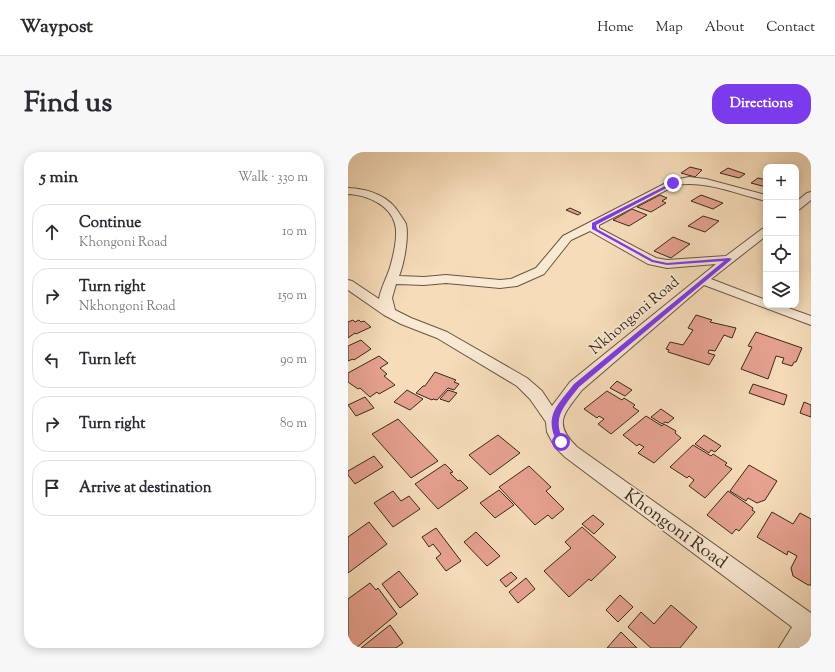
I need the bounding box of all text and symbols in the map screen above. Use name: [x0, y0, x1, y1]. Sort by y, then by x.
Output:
text: Waypost: [20, 14, 93, 41]
text: Home: [597, 18, 634, 38]
text: Map: [656, 18, 683, 38]
text: About: [705, 18, 744, 38]
text: Contact: [766, 18, 815, 38]
text: Find us: [24, 84, 112, 124]
button: Directions: [712, 84, 811, 124]
map controls: [763, 164, 799, 308]
button: +: [763, 164, 799, 200]
text: 5 min: [40, 166, 78, 190]
text: Walk · 330 m: [238, 169, 308, 187]
route end: [664, 174, 682, 192]
button: −: [763, 200, 799, 236]
text: Continue: [79, 213, 141, 234]
icon: ahead: [41, 221, 63, 243]
text: 10 m: [282, 223, 307, 241]
text: Khongoni Road: [79, 234, 167, 252]
button: locate: [763, 236, 799, 272]
street label: Nkhongoni Road: [586, 272, 685, 360]
button: layers: [763, 272, 799, 308]
text: Turn right: [79, 277, 145, 298]
icon: right: [41, 285, 63, 307]
text: 150 m: [278, 287, 307, 305]
text: Nkhongoni Road: [79, 298, 176, 316]
icon: left: [41, 349, 63, 371]
text: Turn left: [79, 350, 136, 371]
text: 90 m: [280, 351, 307, 369]
icon: right: [41, 413, 63, 435]
text: Turn right: [79, 414, 145, 435]
text: 80 m: [280, 415, 307, 433]
route start: [552, 433, 570, 451]
icon: arrive: [41, 477, 63, 499]
text: Arrive at destination: [79, 478, 212, 499]
street label: Khongoni Road: [618, 483, 732, 576]

